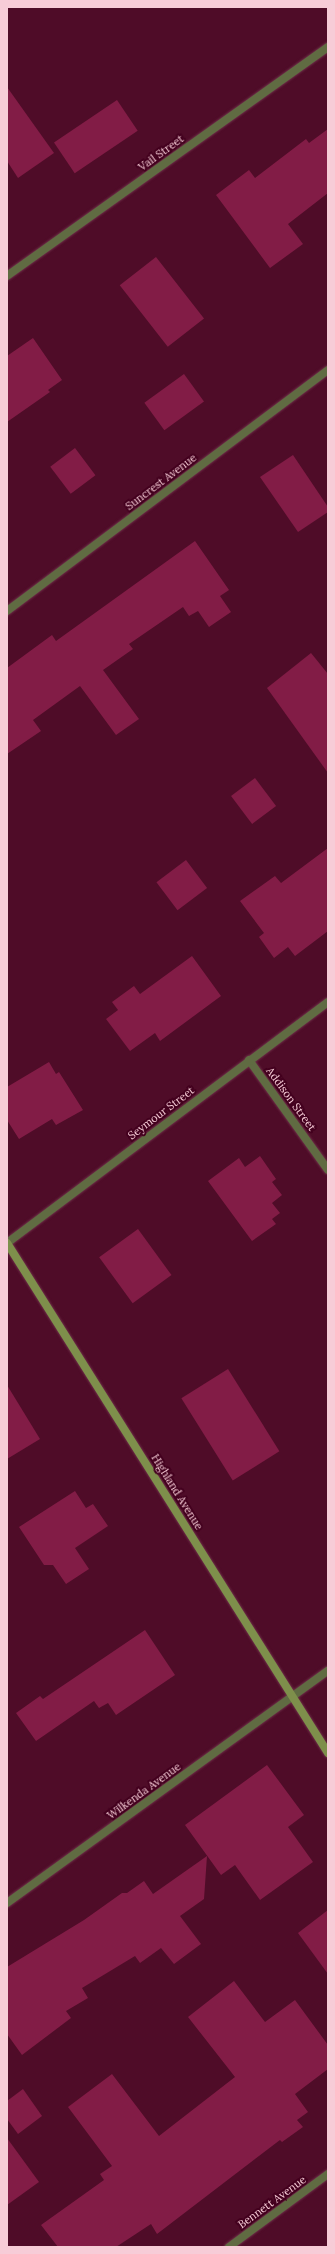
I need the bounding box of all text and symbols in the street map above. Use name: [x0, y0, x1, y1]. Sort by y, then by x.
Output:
street label: Vail Street: [136, 132, 186, 174]
street label: Suncrest Avenue: [123, 451, 199, 513]
street label: Addison Street: [263, 1065, 319, 1133]
street label: Seymour Street: [125, 1084, 197, 1142]
street label: Highland Avenue: [148, 1452, 206, 1532]
street label: Wilkenda Avenue: [105, 1760, 183, 1822]
street label: Bennett Avenue: [235, 2173, 309, 2231]

